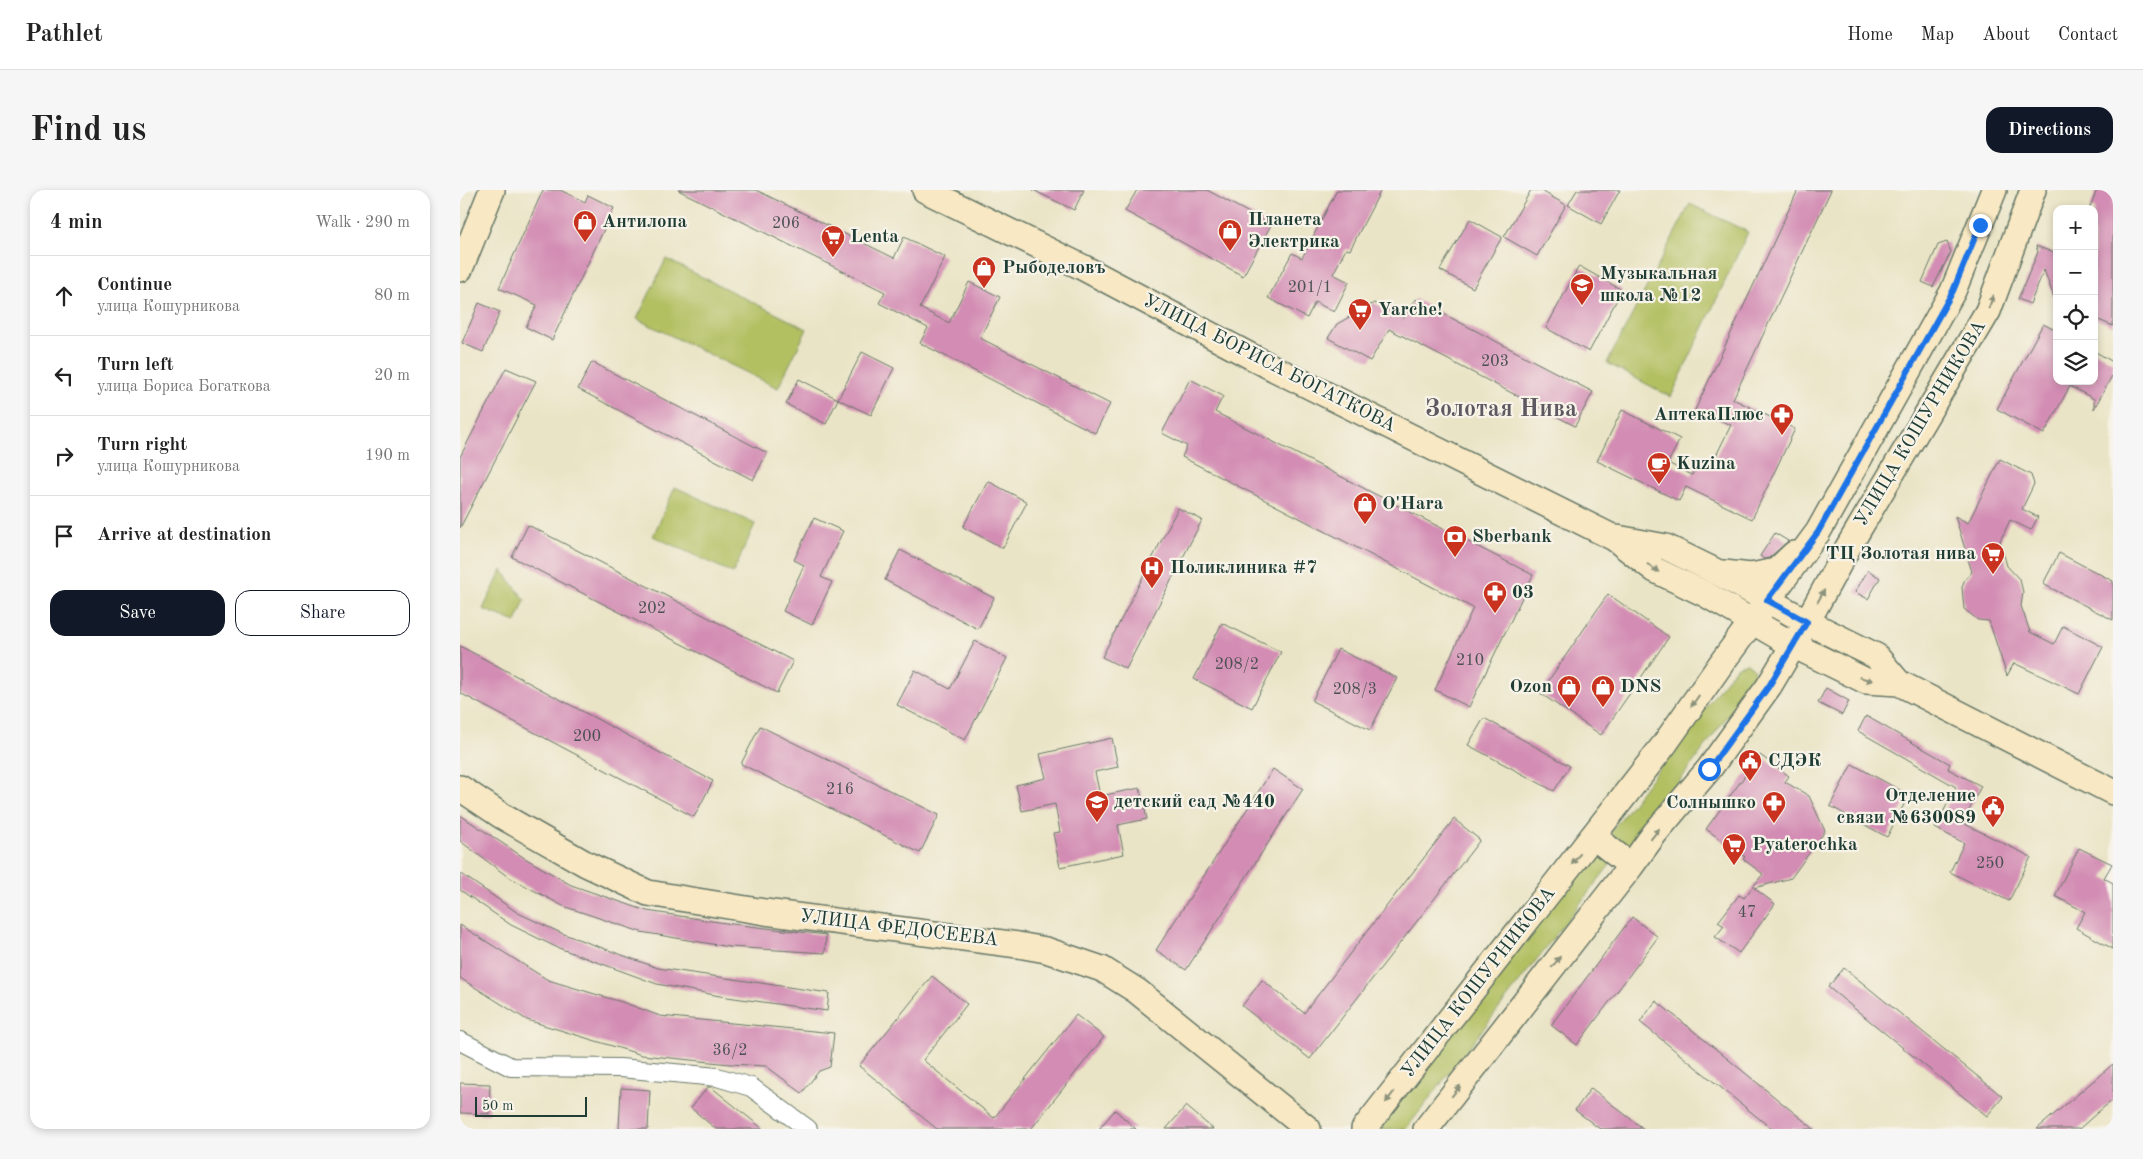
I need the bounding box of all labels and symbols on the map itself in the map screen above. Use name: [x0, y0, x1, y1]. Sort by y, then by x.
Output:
shop icon: Антилопа: [572, 209, 598, 243]
place label: Планета Электрика: [1248, 211, 1340, 252]
place label: Антилопа: [602, 213, 687, 232]
route end: [1969, 214, 1992, 237]
house number: 206: [772, 216, 800, 232]
shop icon: Планета Электрика: [1217, 218, 1243, 252]
supermarket icon: Lenta: [820, 224, 846, 258]
place label: Lenta: [850, 228, 899, 247]
shop icon: Рыбоделовъ: [971, 255, 997, 289]
place label: Рыбоделовъ: [1002, 259, 1106, 278]
place label: Музыкальная школа №12: [1600, 265, 1717, 306]
school or university icon: Музыкальная школа №12: [1569, 272, 1595, 306]
house number: 201/1: [1288, 280, 1332, 296]
street label: УЛИЦА БОРИСА БОГАТКОВА: [1139, 292, 1399, 437]
one-way arrow: [1988, 294, 1995, 309]
supermarket icon: Yarche!: [1347, 297, 1373, 331]
place label: Yarche!: [1378, 301, 1443, 320]
street label: УЛИЦА КОШУРНИКОВА: [1852, 317, 1990, 530]
house number: 203: [1481, 354, 1509, 370]
district label: Золотая Нива: [1425, 398, 1577, 422]
pharmacy icon: АптекаПлюс: [1769, 402, 1795, 436]
place label: АптекаПлюс: [1653, 406, 1764, 425]
cafe icon: Kuzina: [1646, 451, 1672, 485]
place label: Kuzina: [1676, 455, 1736, 474]
shop icon: O'Hara: [1352, 491, 1378, 525]
place label: O'Hara: [1382, 495, 1444, 514]
bank icon: Sberbank: [1442, 524, 1468, 558]
place label: Sberbank: [1472, 528, 1552, 547]
supermarket icon: ТЦ Золотая нива: [1980, 541, 2006, 575]
place label: ТЦ Золотая нива: [1826, 545, 1976, 564]
hospital icon: Поликлиника #7: [1139, 555, 1165, 589]
place label: Поликлиника #7: [1170, 559, 1317, 578]
one-way arrow: [1646, 563, 1660, 573]
pharmacy icon: 03: [1482, 580, 1508, 614]
place label: 03: [1512, 584, 1534, 603]
one-way arrow: [1817, 589, 1825, 604]
house number: 202: [638, 601, 666, 617]
house number: 210: [1456, 653, 1484, 669]
house number: 208/2: [1215, 657, 1259, 673]
shop icon: Ozon: [1556, 674, 1582, 708]
shop icon: DNS: [1590, 674, 1616, 708]
one-way arrow: [1859, 675, 1874, 683]
place label: Ozon: [1510, 678, 1552, 697]
place label: DNS: [1620, 678, 1661, 697]
house number: 208/3: [1333, 682, 1377, 698]
one-way arrow: [1690, 694, 1700, 708]
house number: 200: [573, 729, 601, 745]
public building icon: СДЭК: [1737, 748, 1763, 782]
place label: СДЭК: [1768, 752, 1821, 771]
route start: [1698, 758, 1721, 781]
house number: 216: [826, 782, 854, 798]
place label: Отделение связи №630089: [1837, 787, 1976, 828]
school or university icon: детский сад №440: [1084, 789, 1110, 823]
pharmacy icon: Солнышко: [1761, 790, 1787, 824]
place label: детский сад №440: [1114, 793, 1275, 812]
place label: Солнышко: [1666, 794, 1756, 813]
public building icon: Отделение связи №630089: [1980, 794, 2006, 828]
one-way arrow: [1650, 827, 1660, 840]
supermarket icon: Pyaterochka: [1721, 832, 1747, 866]
place label: Pyaterochka: [1752, 836, 1858, 855]
one-way arrow: [1571, 852, 1582, 865]
house number: 250: [1976, 856, 2004, 872]
street label: УЛИЦА КОШУРНИКОВА: [1399, 884, 1560, 1082]
house number: 47: [1738, 905, 1756, 921]
street label: УЛИЦА ФЕДОСЕЕВА: [799, 907, 1000, 951]
one-way arrow: [1551, 956, 1562, 969]
house number: 36/2: [712, 1043, 748, 1059]
one-way arrow: [1451, 1084, 1462, 1097]
one-way arrow: [1384, 1090, 1395, 1103]
scale bar: [475, 1094, 588, 1117]

